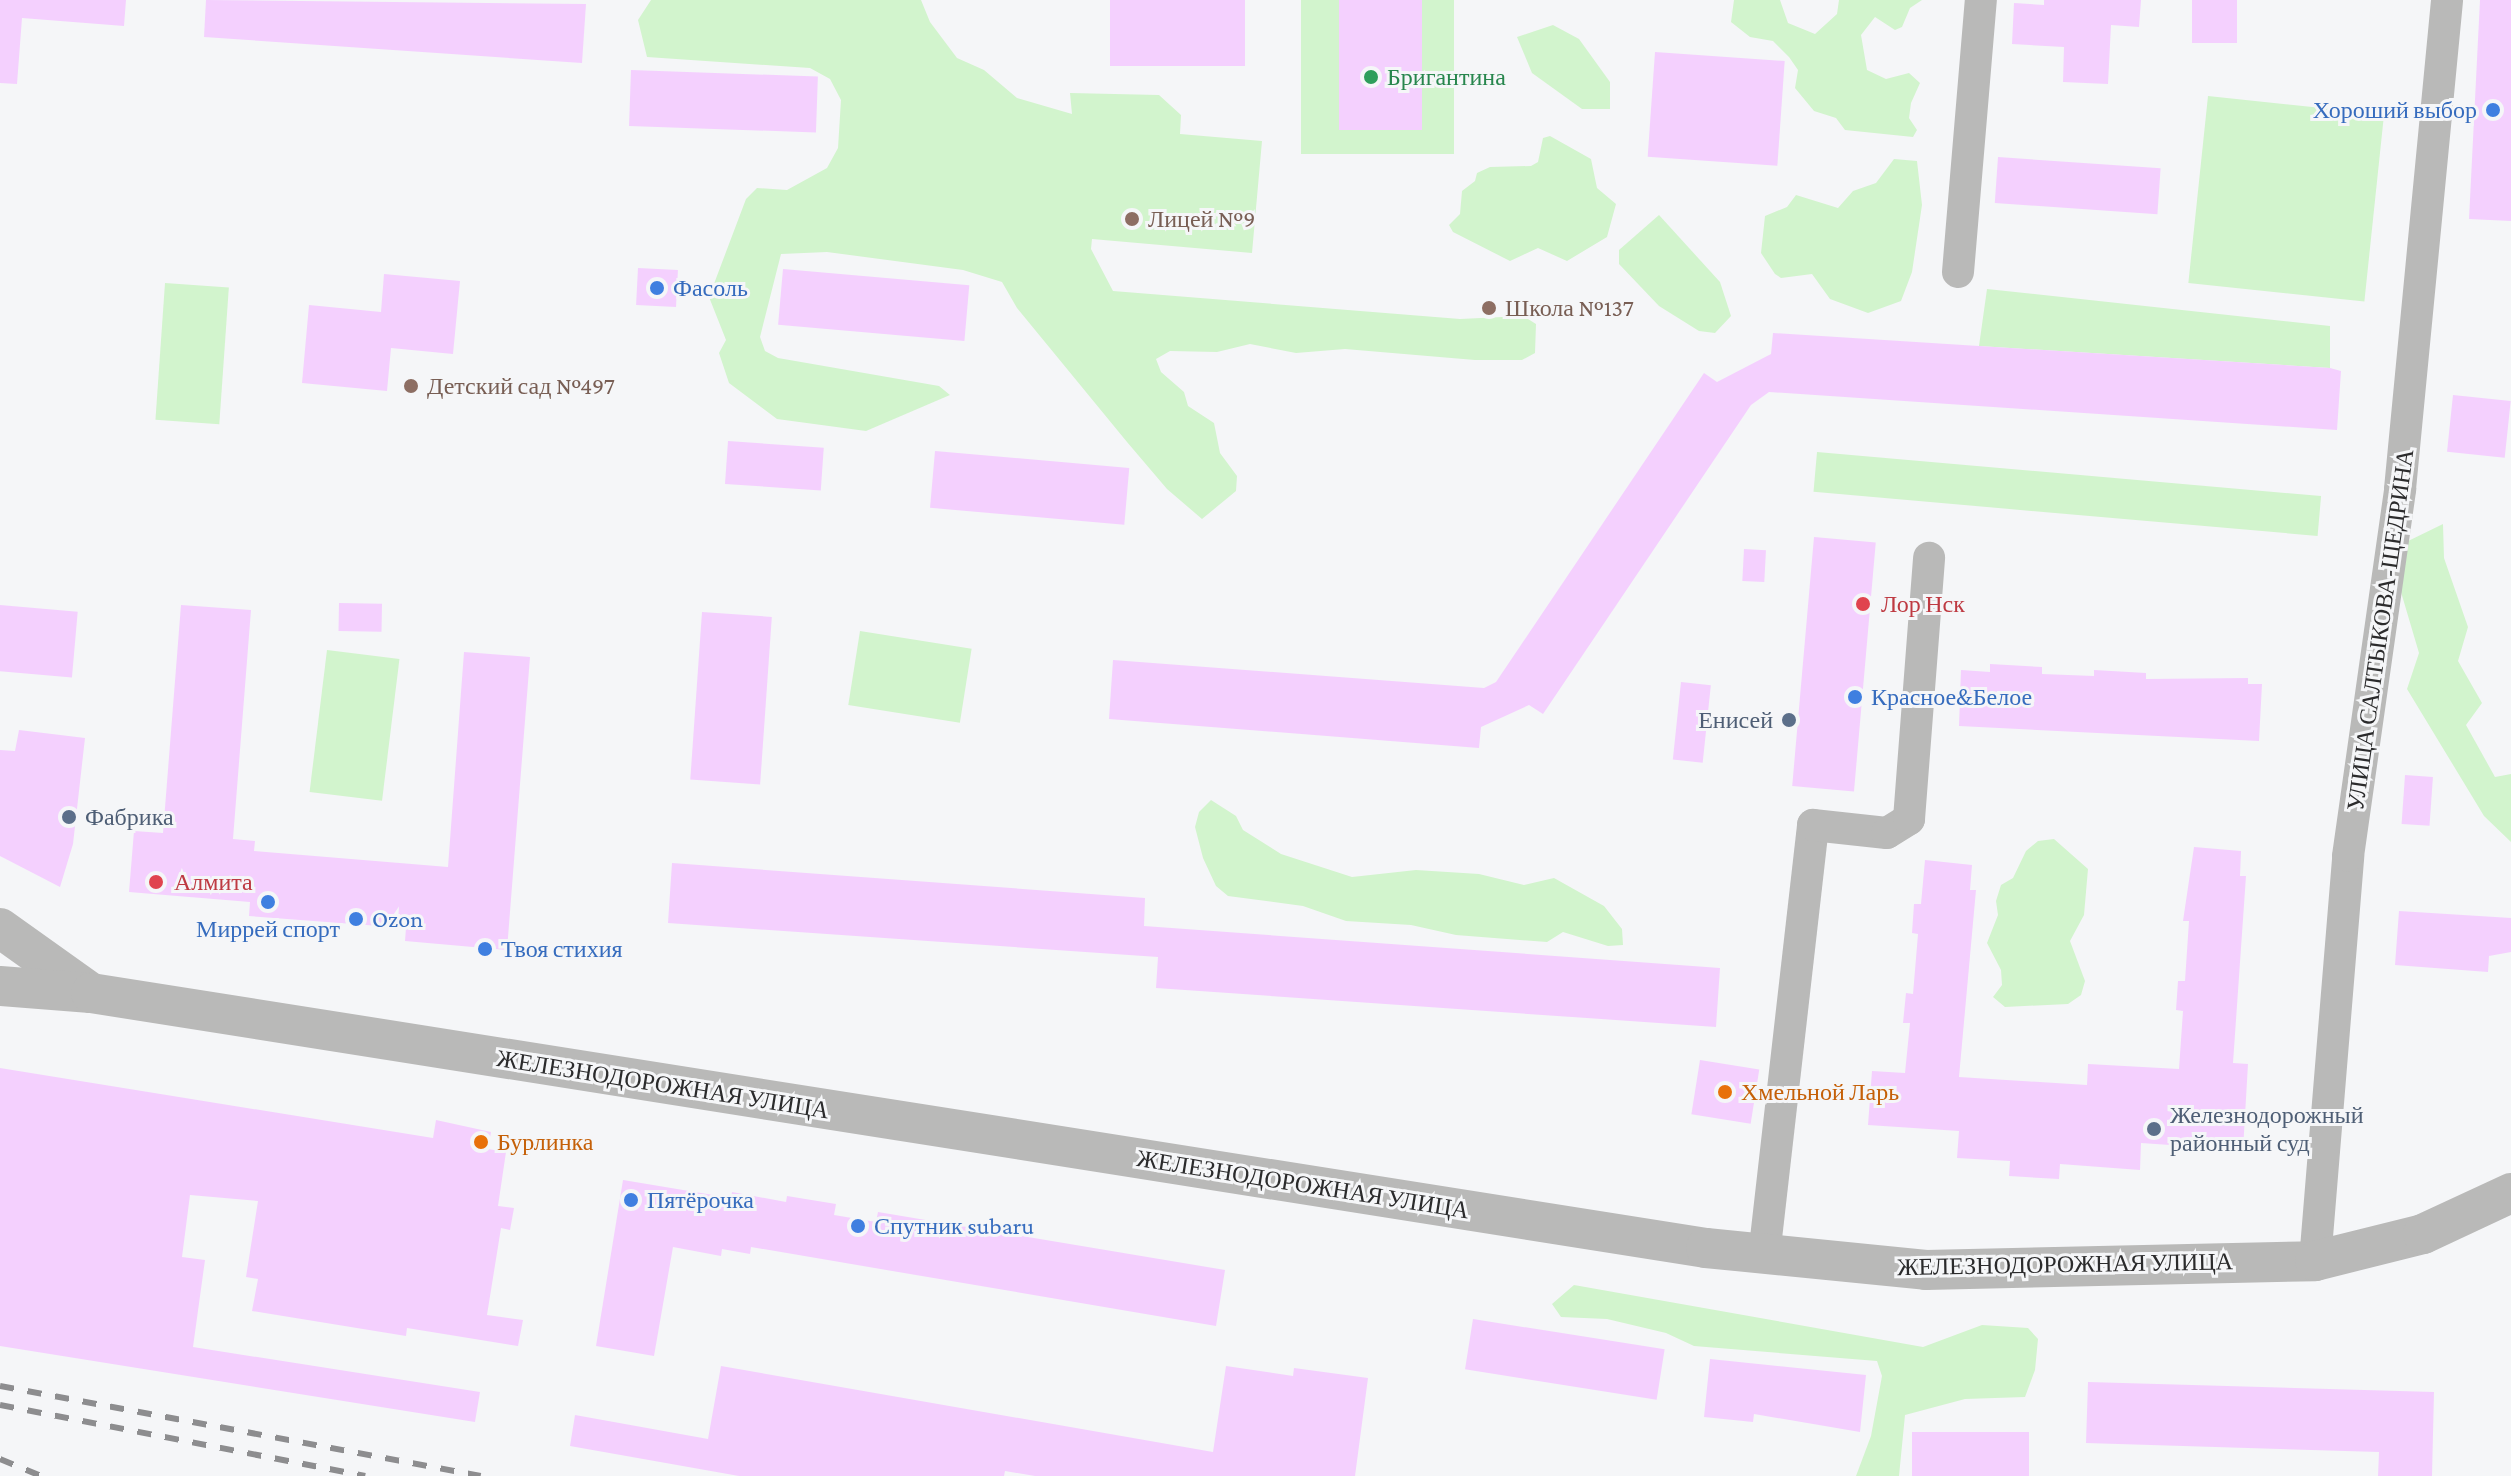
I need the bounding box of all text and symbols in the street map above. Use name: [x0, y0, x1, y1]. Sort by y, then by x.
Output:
place label: Бригантина: [1387, 63, 1506, 91]
marker: Бригантина: [1362, 68, 1380, 86]
place label: Хороший выбор: [2313, 96, 2477, 124]
marker: Хороший выбор: [2484, 101, 2502, 119]
place label: Лицей №9: [1148, 205, 1255, 233]
marker: Лицей №9: [1123, 210, 1141, 228]
place label: Фасоль: [673, 274, 748, 302]
marker: Фасоль: [648, 279, 666, 297]
place label: Школа №137: [1505, 294, 1634, 322]
marker: Школа №137: [1480, 299, 1498, 317]
place label: Детский сад №497: [427, 372, 615, 400]
marker: Детский сад №497: [402, 377, 420, 395]
street label: УЛИЦА САЛТЫКОВА-ЩЕДРИНА: [2340, 447, 2420, 813]
place label: Лор Нск: [1881, 590, 1965, 618]
marker: Лор Нск: [1852, 593, 1874, 615]
place label: Красное&Белое: [1871, 683, 2032, 711]
marker: Красное&Белое: [1846, 688, 1864, 706]
place label: Енисей: [1698, 706, 1773, 734]
marker: Енисей: [1780, 711, 1798, 729]
place label: Фабрика: [85, 803, 174, 831]
marker: Фабрика: [60, 808, 78, 826]
place label: Алмита: [174, 868, 253, 896]
marker: Алмита: [145, 871, 167, 893]
marker: Миррей спорт: [259, 893, 277, 911]
place label: Ozon: [372, 905, 423, 933]
marker: Ozon: [347, 910, 365, 928]
place label: Миррей спорт: [196, 915, 340, 943]
place label: Твоя стихия: [501, 935, 623, 963]
marker: Твоя стихия: [476, 940, 494, 958]
street label: ЖЕЛЕЗНОДОРОЖНАЯ УЛИЦА: [495, 1044, 831, 1124]
place label: Хмельной Ларь: [1741, 1078, 1899, 1106]
marker: Хмельной Ларь: [1716, 1083, 1734, 1101]
place label: Железнодорожный районный суд: [2170, 1101, 2364, 1157]
marker: Железнодорожный районный суд: [2145, 1120, 2163, 1138]
place label: Бурлинка: [497, 1128, 593, 1156]
marker: Бурлинка: [472, 1133, 490, 1151]
street label: ЖЕЛЕЗНОДОРОЖНАЯ УЛИЦА: [1135, 1144, 1471, 1224]
place label: Пятёрочка: [647, 1186, 754, 1214]
marker: Пятёрочка: [622, 1191, 640, 1209]
place label: Спутник subaru: [874, 1212, 1034, 1240]
marker: Спутник subaru: [849, 1217, 867, 1235]
street label: ЖЕЛЕЗНОДОРОЖНАЯ УЛИЦА: [1897, 1247, 2233, 1281]

